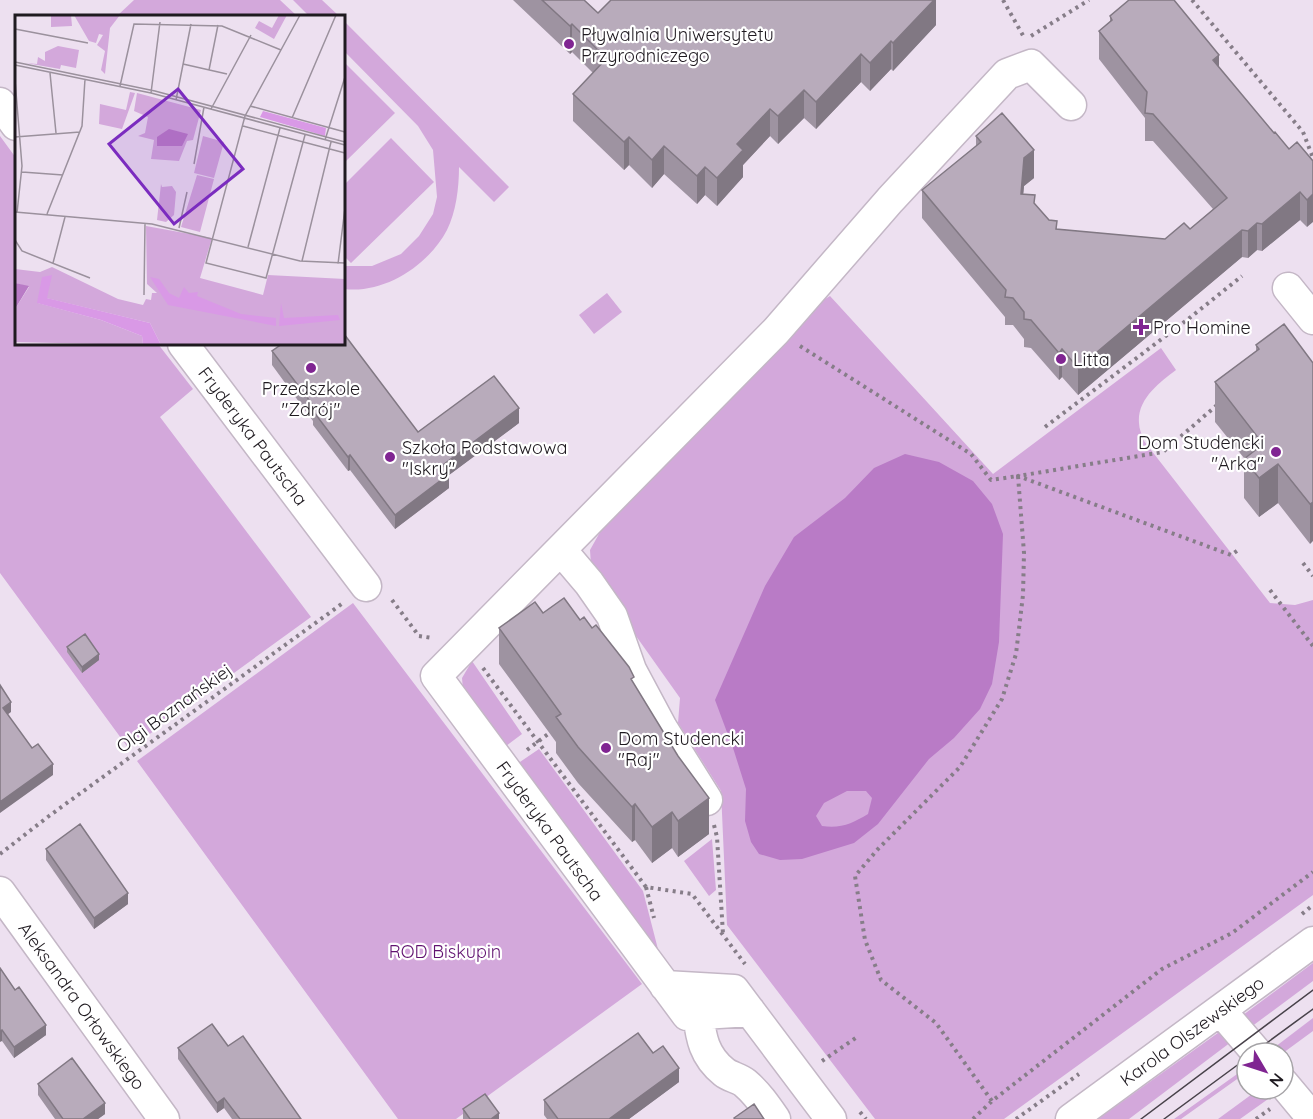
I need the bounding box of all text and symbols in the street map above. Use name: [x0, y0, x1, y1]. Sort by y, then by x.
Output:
inset map: [15, 15, 345, 345]
place label: Pływalnia Uniwersytetu Przyrodniczego: [581, 23, 774, 67]
marker: Pływalnia Uniwersytetu Przyrodniczego: [562, 37, 576, 51]
place label: Pro Homine: [1153, 316, 1251, 339]
marker: Pro Homine: [1134, 320, 1148, 334]
place label: Litta: [1073, 348, 1110, 371]
marker: Litta: [1054, 352, 1068, 366]
marker: Przedszkole "Zdrój": [304, 361, 318, 375]
street label: Fryderyka Pautscha: [193, 362, 313, 510]
place label: Przedszkole "Zdrój": [262, 377, 360, 421]
place label: Dom Studencki "Arka": [1138, 431, 1264, 475]
place label: Szkoła Podstawowa "Iskry": [402, 436, 567, 480]
marker: Dom Studencki "Arka": [1269, 445, 1283, 459]
marker: Szkoła Podstawowa "Iskry": [383, 450, 397, 464]
street label: Olgi Boznańskiej: [112, 658, 236, 758]
place label: Dom Studencki "Raj": [618, 727, 744, 771]
marker: Dom Studencki "Raj": [599, 741, 613, 755]
street label: Fryderyka Pautscha: [491, 756, 609, 906]
street label: Aleksandra Orłowskiego: [13, 918, 151, 1094]
park label: ROD Biskupin: [389, 940, 501, 963]
street label: Karola Olszewskiego: [1115, 971, 1269, 1091]
north arrow: [1235, 1041, 1295, 1101]
text: N: [1265, 1070, 1288, 1091]

